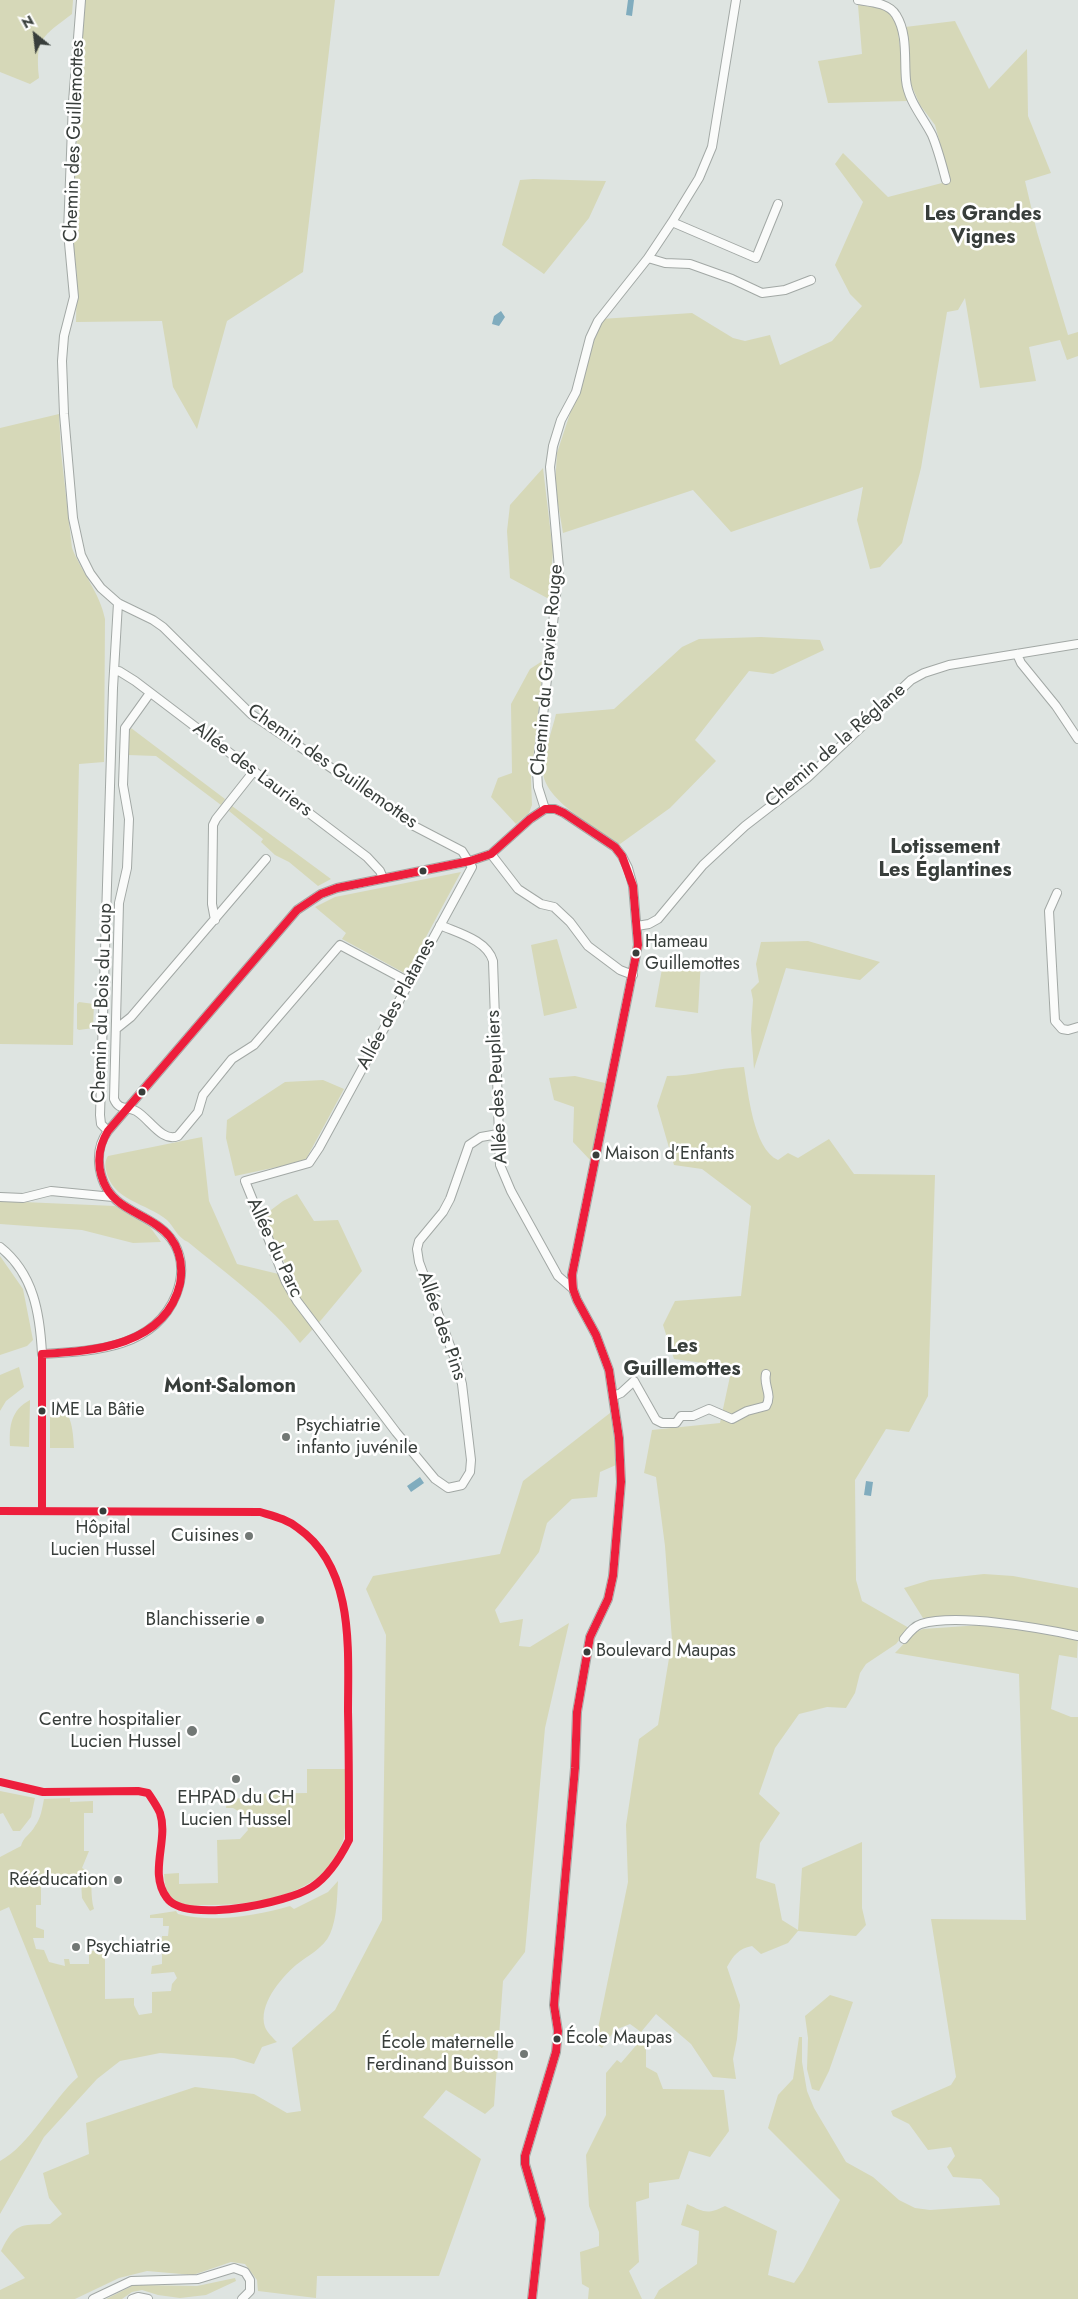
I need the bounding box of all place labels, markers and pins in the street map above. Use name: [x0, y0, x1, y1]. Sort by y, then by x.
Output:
unlabelled marker: [418, 866, 428, 876]
place label: Hameau Guillemottes: [645, 932, 740, 974]
marker: Hameau Guillemottes: [631, 948, 641, 958]
unlabelled marker: [137, 1087, 147, 1097]
place label: Maison d’Enfants: [605, 1144, 734, 1166]
marker: Maison d’Enfants: [591, 1150, 601, 1160]
place label: IME La Bâtie: [51, 1400, 144, 1422]
marker: IME La Bâtie: [37, 1406, 47, 1416]
place label: Psychiatrie infanto juvénile: [296, 1415, 418, 1459]
marker: Psychiatrie infanto juvénile: [280, 1431, 292, 1443]
marker: Hôpital Lucien Hussel: [98, 1506, 108, 1516]
place label: Hôpital Lucien Hussel: [51, 1518, 155, 1560]
place label: Cuisines: [171, 1525, 239, 1547]
marker: Cuisines: [243, 1530, 255, 1542]
place label: Blanchisserie: [146, 1609, 250, 1631]
marker: Blanchisserie: [254, 1614, 266, 1626]
place label: Boulevard Maupas: [596, 1641, 736, 1663]
marker: Boulevard Maupas: [582, 1647, 592, 1657]
place label: Centre hospitalier Lucien Hussel: [39, 1709, 181, 1753]
marker: Centre hospitalier Lucien Hussel: [185, 1724, 199, 1738]
marker: EHPAD du CH Lucien Hussel: [230, 1773, 242, 1785]
place label: EHPAD du CH Lucien Hussel: [177, 1787, 295, 1831]
place label: Rééducation: [9, 1869, 108, 1891]
marker: Rééducation: [112, 1874, 124, 1886]
place label: Psychiatrie: [86, 1936, 170, 1958]
marker: Psychiatrie: [70, 1941, 82, 1953]
place label: École Maupas: [566, 2028, 672, 2050]
place label: École maternelle Ferdinand Buisson: [366, 2032, 514, 2076]
marker: École Maupas: [552, 2034, 562, 2044]
marker: École maternelle Ferdinand Buisson: [518, 2048, 530, 2060]

